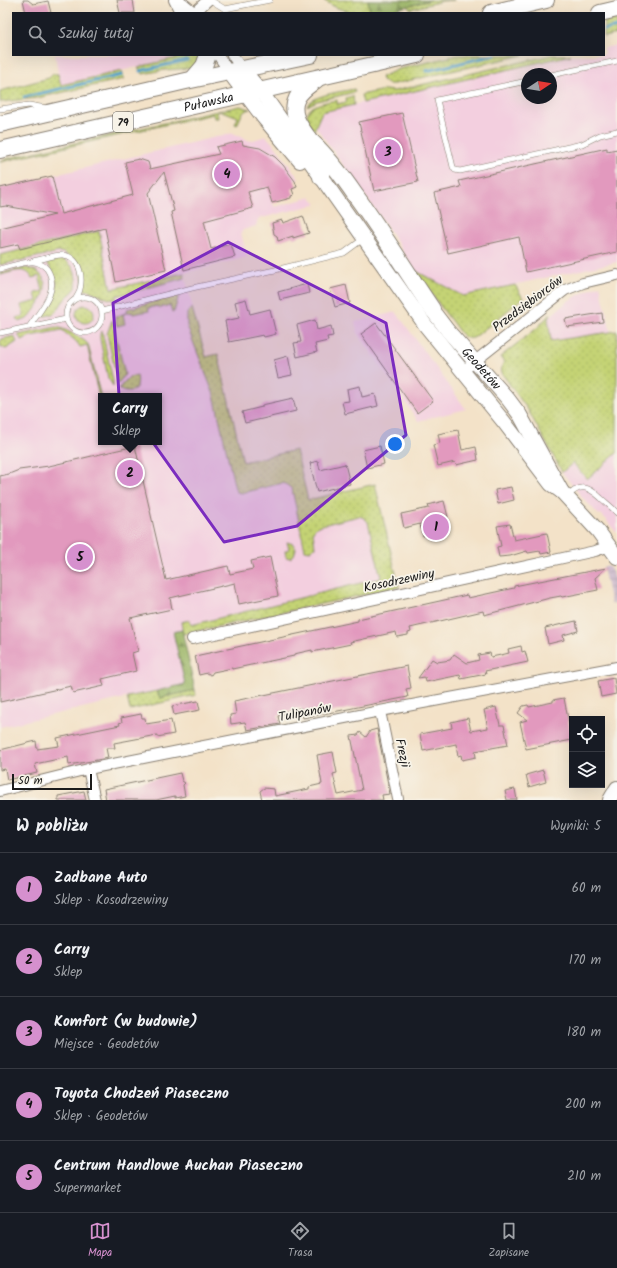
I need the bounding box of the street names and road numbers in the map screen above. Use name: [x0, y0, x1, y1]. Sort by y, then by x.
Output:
street label: Puławska: [182, 87, 236, 118]
road number: 79: [113, 112, 133, 132]
street label: Przedsiębiorców: [488, 270, 568, 338]
street label: Geodetów: [456, 342, 506, 395]
street label: Kosodrzewiny: [361, 563, 437, 599]
street label: Tulipanów: [277, 698, 333, 728]
street label: Frezji: [389, 737, 415, 770]

